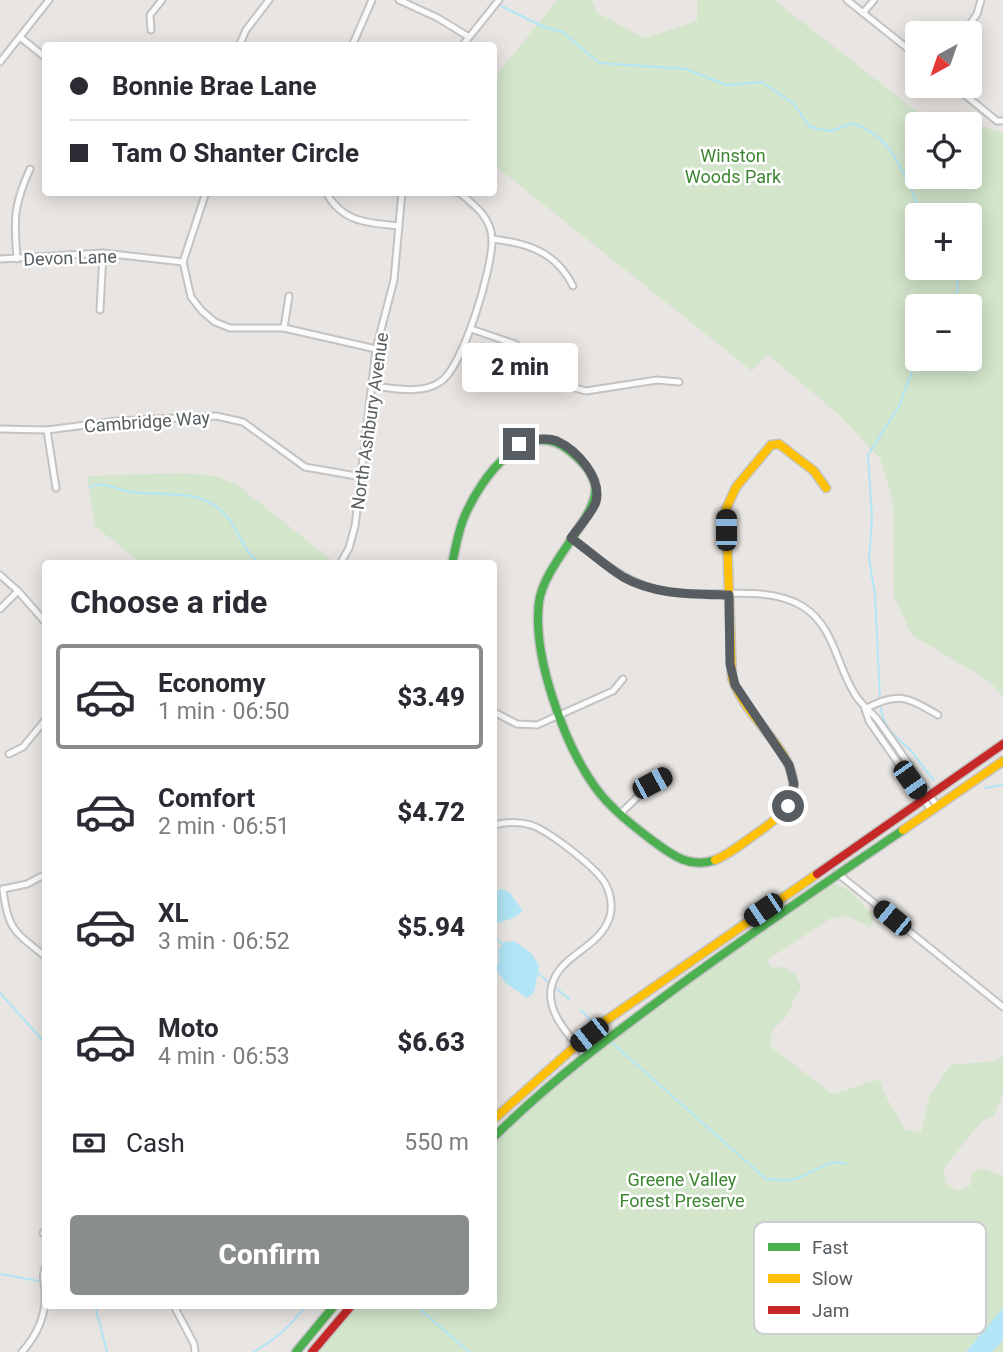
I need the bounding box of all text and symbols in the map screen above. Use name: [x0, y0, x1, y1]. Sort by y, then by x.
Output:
north arrow: [905, 21, 982, 98]
map controls: [905, 21, 982, 371]
text: Bonnie Brae Lane: [112, 71, 317, 101]
button: locate: [905, 112, 982, 189]
text: Tam O Shanter Circle: [112, 138, 359, 168]
park label: Winston Woods Park: [685, 145, 782, 187]
button: +: [905, 203, 982, 280]
street label: Devon Lane: [23, 245, 117, 270]
button: −: [905, 294, 982, 371]
street label: North Ashbury Avenue: [347, 331, 392, 511]
callout: 2 min: [461, 342, 577, 392]
text: 2 min: [491, 354, 549, 381]
street label: Cambridge Way: [83, 407, 211, 436]
route end: [503, 428, 535, 460]
car: [716, 509, 737, 551]
text: Choose a ride: [70, 583, 267, 621]
icon: car: [74, 665, 137, 728]
text: Economy: [158, 668, 265, 698]
text: $3.49: [397, 682, 465, 712]
text: 1 min · 06:50: [158, 698, 290, 725]
car: [890, 757, 931, 803]
car: [629, 764, 676, 802]
icon: car: [74, 780, 137, 843]
text: Comfort: [158, 783, 255, 813]
route start: [772, 790, 804, 822]
text: $4.72: [397, 797, 465, 827]
text: 2 min · 06:51: [158, 813, 290, 840]
car: [740, 890, 787, 930]
icon: car: [74, 895, 137, 958]
car: [870, 897, 915, 939]
text: XL: [158, 898, 189, 928]
text: $5.94: [397, 912, 465, 942]
text: 3 min · 06:52: [158, 928, 290, 955]
icon: car: [74, 1010, 137, 1073]
text: Moto: [158, 1013, 219, 1043]
car: [566, 1014, 613, 1056]
text: $6.63: [397, 1027, 465, 1057]
text: 4 min · 06:53: [158, 1043, 290, 1070]
icon: cash: [70, 1124, 108, 1162]
text: Cash: [126, 1128, 185, 1158]
text: 550 m: [404, 1129, 469, 1156]
park label: Greene Valley Forest Preserve: [619, 1169, 745, 1211]
button: Confirm: [70, 1215, 469, 1295]
legend: [754, 1222, 986, 1334]
text: Fast: [812, 1236, 849, 1259]
text: Slow: [812, 1267, 853, 1290]
text: Jam: [812, 1299, 849, 1322]

